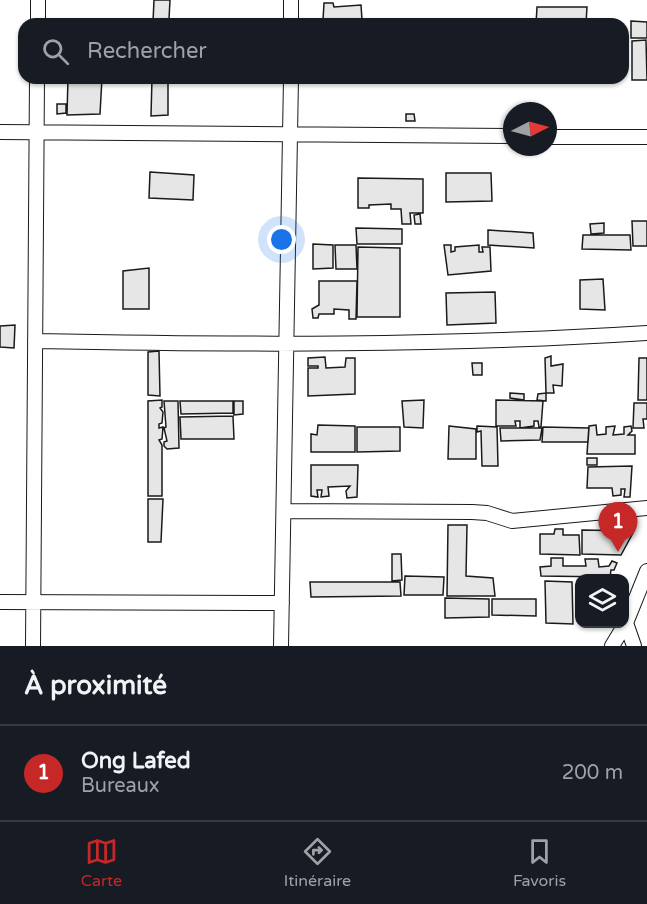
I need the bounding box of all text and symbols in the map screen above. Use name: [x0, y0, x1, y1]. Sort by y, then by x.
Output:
search box: [18, 18, 629, 84]
icon: search: [39, 35, 72, 68]
text: Rechercher: [87, 38, 207, 64]
north arrow: [503, 102, 557, 156]
your location: [267, 225, 296, 254]
pin: 1: [598, 502, 638, 552]
map controls: [575, 574, 629, 628]
button: layers: [575, 574, 629, 628]
text: À proximité: [24, 670, 167, 701]
text: Ong Lafed: [81, 748, 191, 774]
text: 1: [37, 761, 50, 785]
text: 200 m: [562, 761, 623, 785]
text: Bureaux: [81, 774, 159, 798]
tab: Carte: [81, 835, 122, 891]
tab: Itinéraire: [284, 835, 351, 891]
tab: Favoris: [513, 835, 566, 891]

